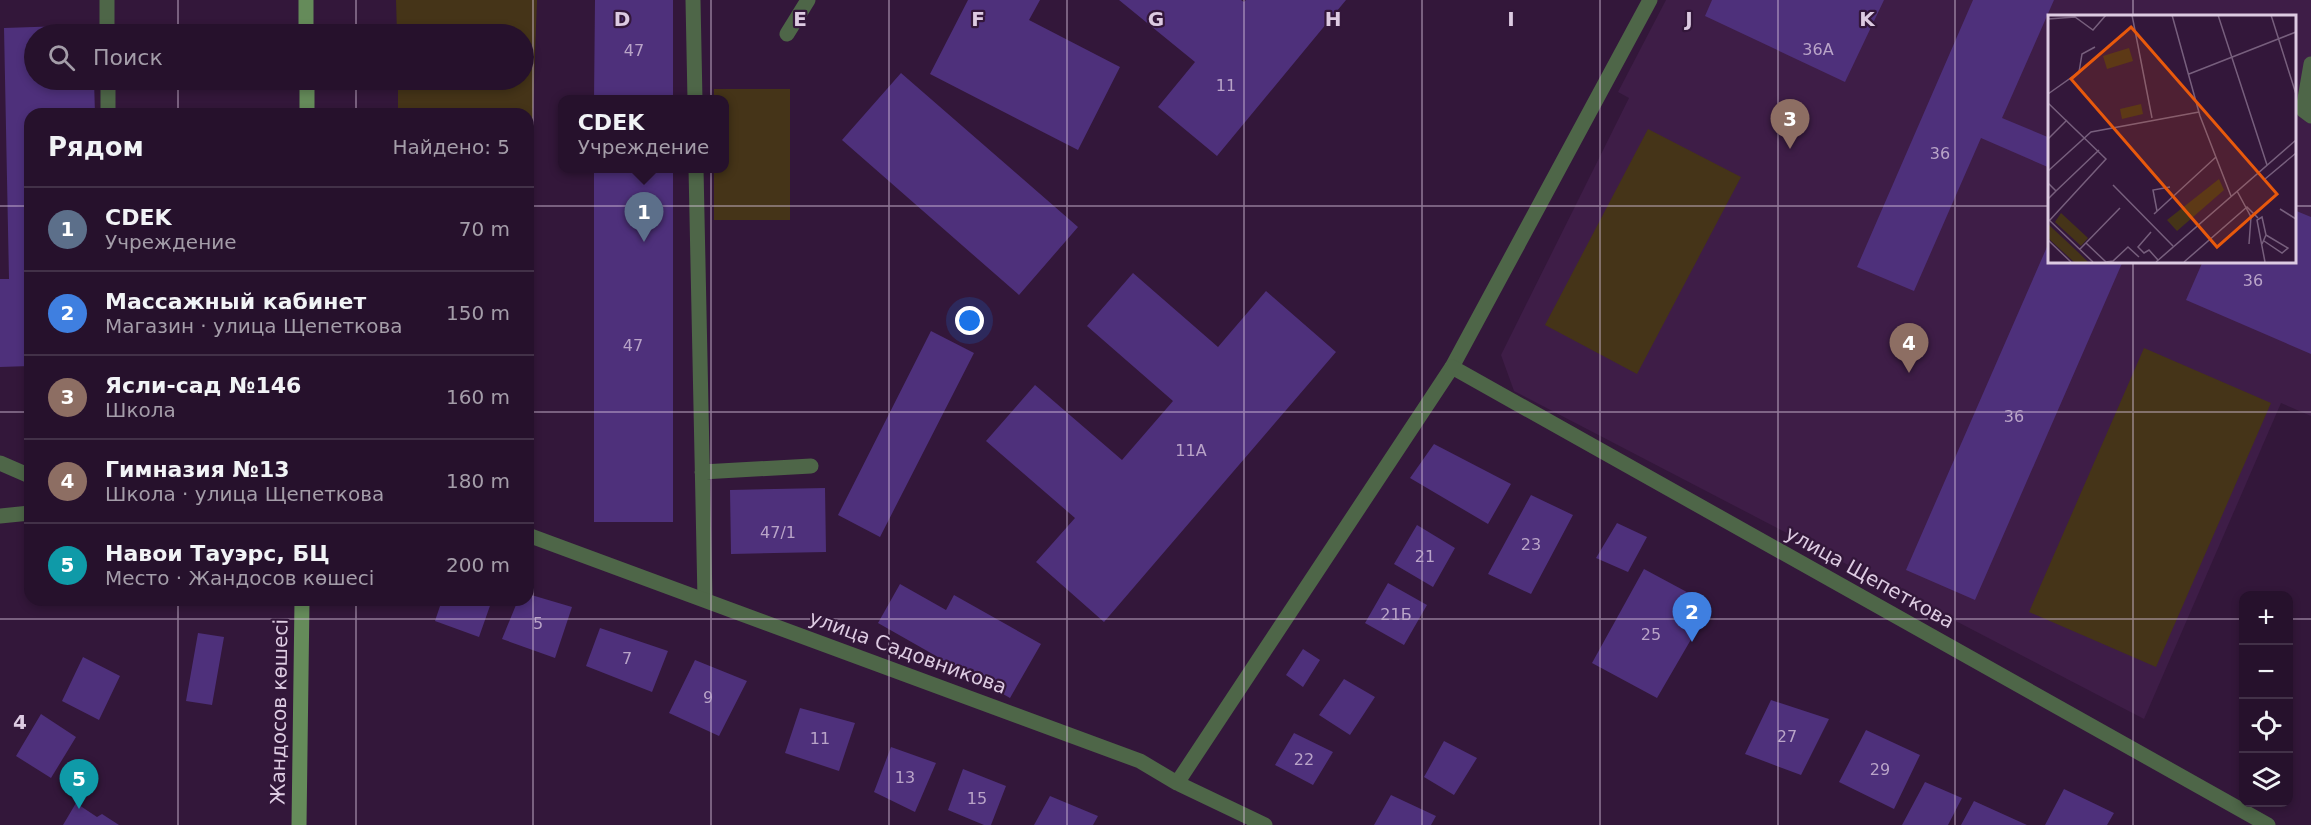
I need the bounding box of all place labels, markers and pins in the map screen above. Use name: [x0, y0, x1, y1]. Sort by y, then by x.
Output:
pin: 3: [1770, 100, 1810, 149]
pin: 1: [624, 192, 664, 242]
pin: 4: [1890, 324, 1928, 373]
pin: 2: [1672, 592, 1712, 642]
pin: 5: [60, 760, 98, 809]

